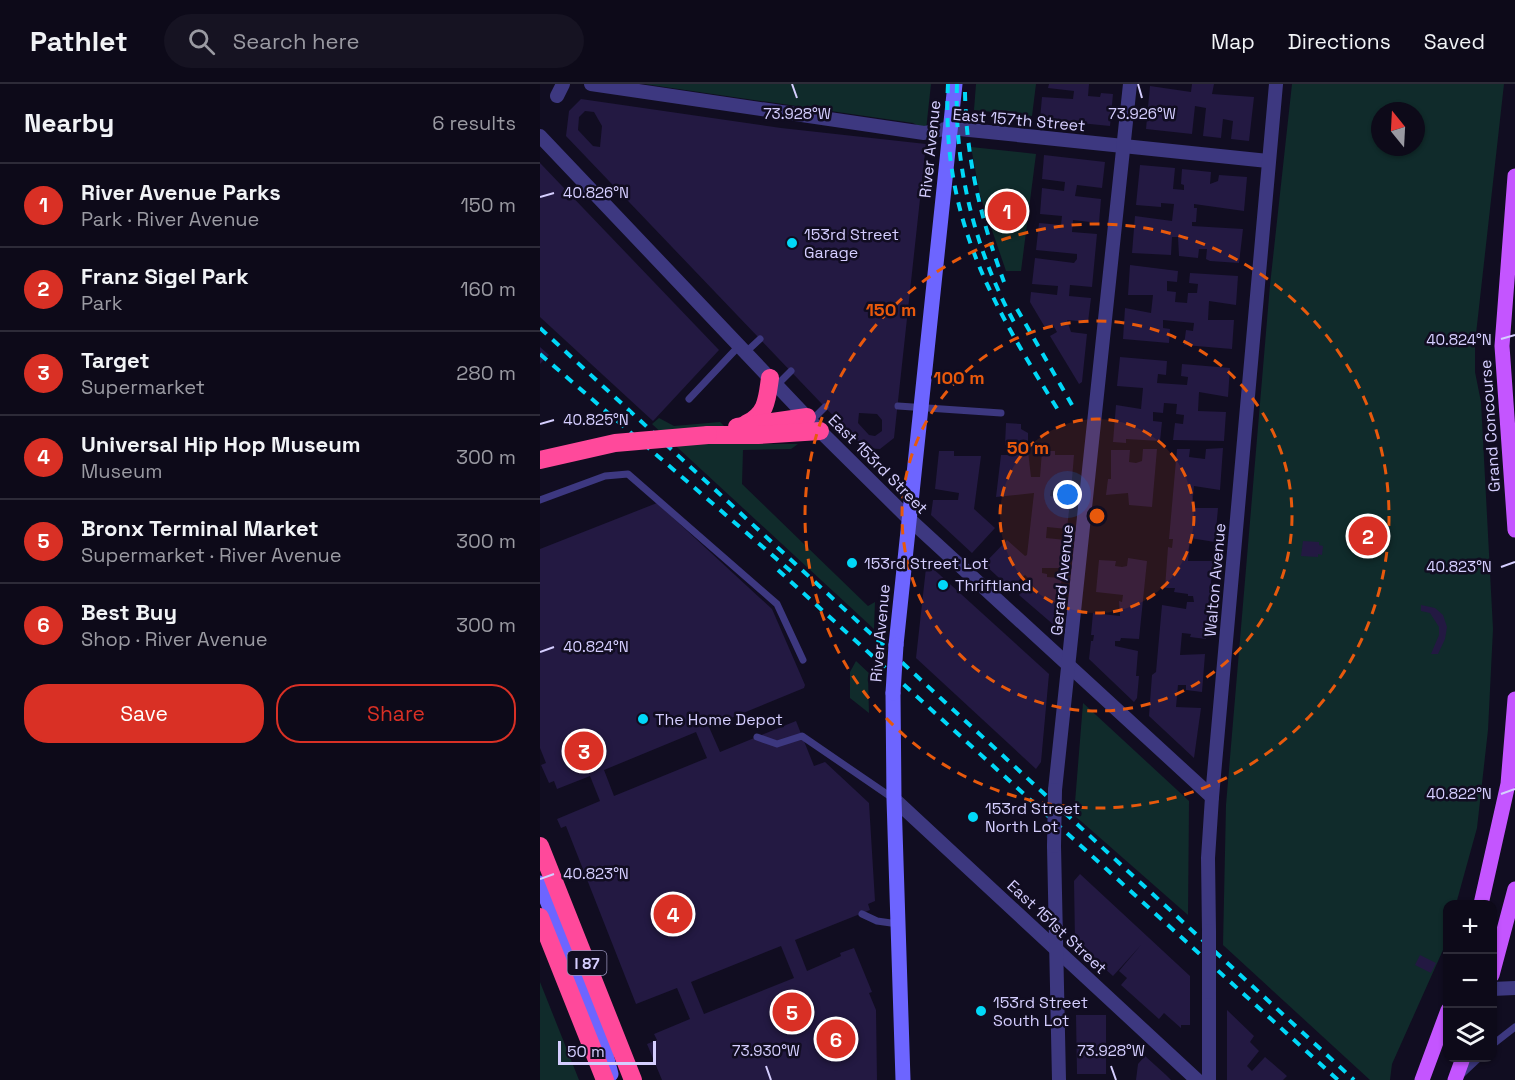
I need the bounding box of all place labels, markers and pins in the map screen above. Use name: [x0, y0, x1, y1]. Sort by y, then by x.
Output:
pin: 1: [988, 188, 1026, 234]
place label: 153rd Street Garage: [804, 224, 899, 263]
marker: 153rd Street Garage: [785, 236, 799, 250]
centre of rings: [1087, 506, 1107, 526]
pin: 2: [1348, 514, 1388, 558]
place label: 153rd Street Lot: [864, 553, 989, 574]
marker: 153rd Street Lot: [845, 556, 859, 570]
place label: Thriftland: [955, 575, 1032, 596]
marker: Thriftland: [936, 578, 950, 592]
place label: The Home Depot: [655, 709, 783, 730]
marker: The Home Depot: [636, 712, 650, 726]
pin: 3: [564, 728, 603, 774]
place label: 153rd Street North Lot: [985, 798, 1080, 837]
marker: 153rd Street North Lot: [966, 810, 980, 824]
pin: 4: [654, 892, 692, 936]
pin: 5: [772, 990, 812, 1034]
place label: 153rd Street South Lot: [993, 992, 1088, 1031]
marker: 153rd Street South Lot: [974, 1004, 988, 1018]
pin: 6: [816, 1016, 856, 1062]

